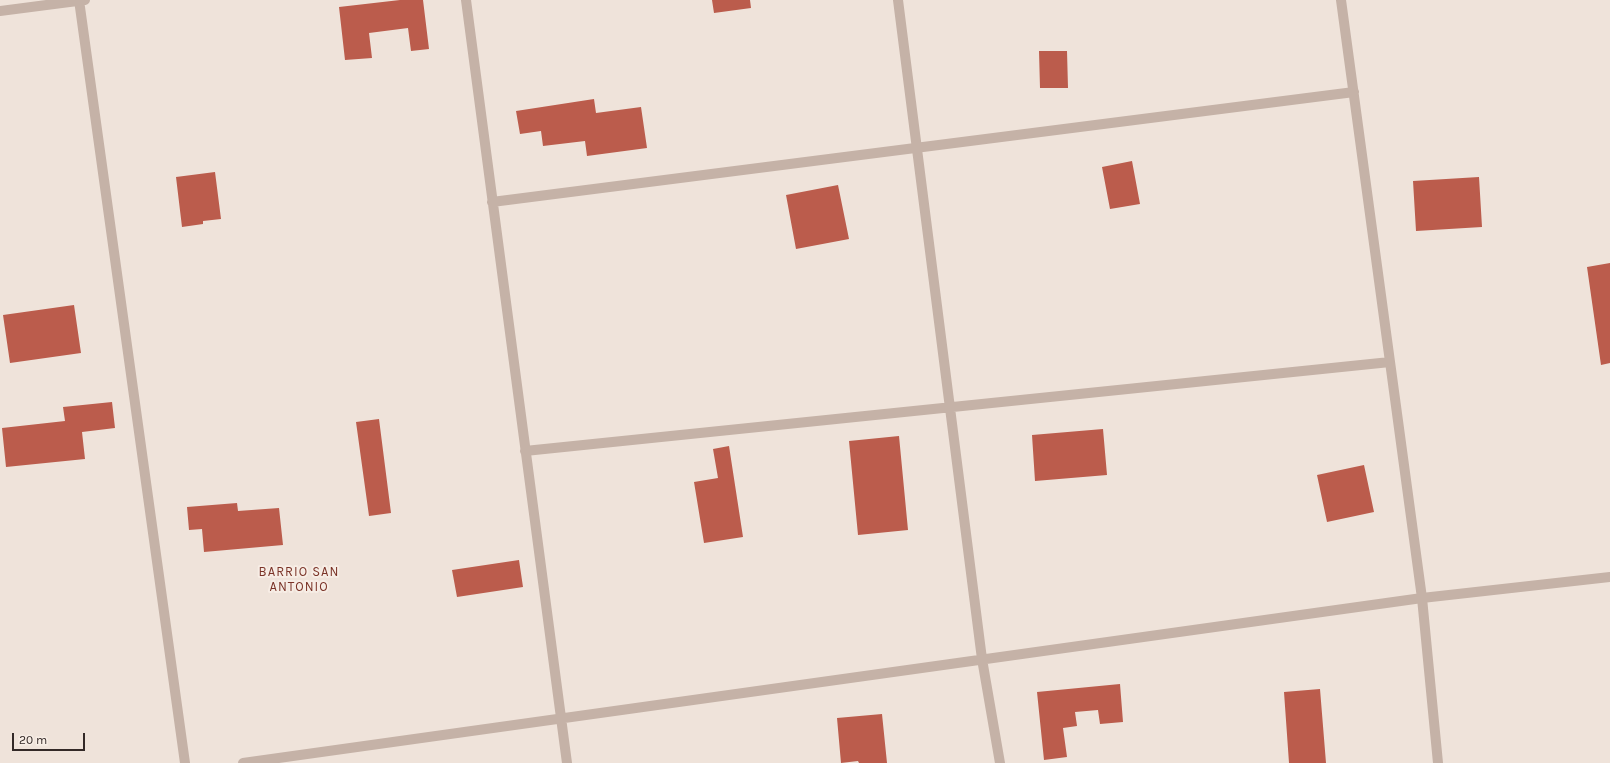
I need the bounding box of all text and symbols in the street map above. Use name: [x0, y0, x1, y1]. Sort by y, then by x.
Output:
district label: BARRIO SAN ANTONIO: [259, 564, 339, 595]
scale bar: [14, 725, 87, 751]
text: 20 m: [19, 733, 47, 747]

